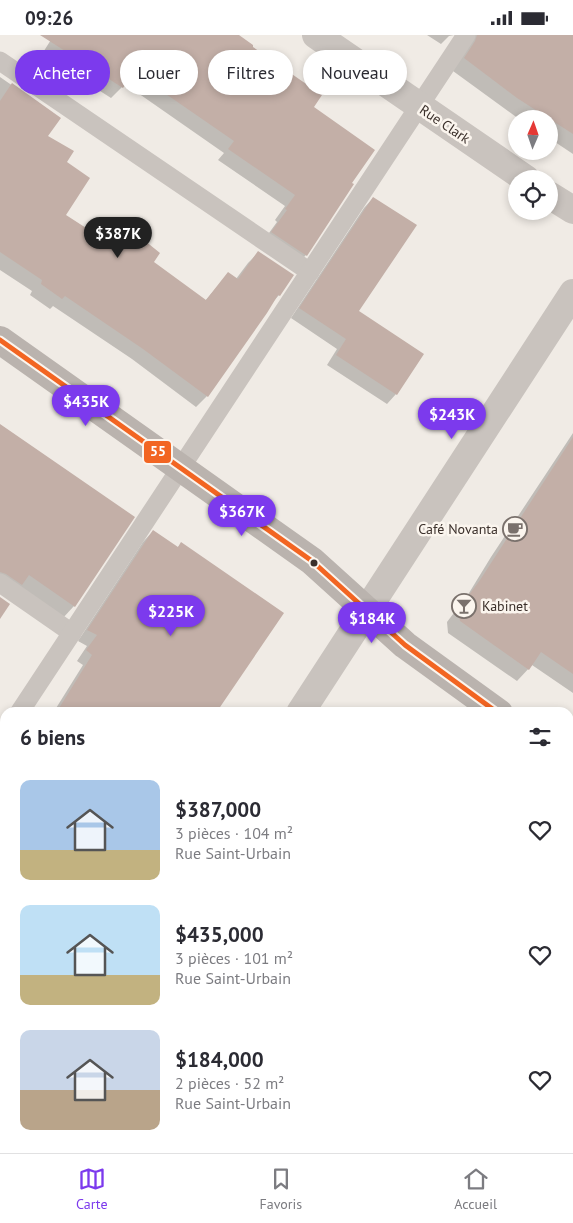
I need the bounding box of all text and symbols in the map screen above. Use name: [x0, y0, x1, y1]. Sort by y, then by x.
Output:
text: 09:26: [25, 6, 73, 30]
chip: Acheter: [15, 50, 110, 95]
chip: Louer: [120, 50, 198, 95]
chip: Filtres: [208, 50, 293, 95]
chip: Nouveau: [303, 50, 407, 95]
street label: Rue Clark: [416, 101, 474, 148]
north arrow: [508, 110, 558, 160]
map controls: [508, 110, 558, 220]
button: locate: [508, 170, 558, 220]
pin: $387K: [83, 217, 153, 259]
text: $387K: [95, 223, 141, 243]
pin: $435K: [51, 385, 121, 427]
text: $435K: [63, 391, 109, 411]
pin: $243K: [417, 397, 487, 440]
text: $243K: [429, 404, 475, 424]
line badge: 55: [143, 440, 172, 464]
text: 55: [150, 442, 166, 460]
pin: $367K: [207, 495, 277, 537]
text: $367K: [219, 501, 265, 521]
cafe icon: Café Novanta: [502, 516, 528, 542]
place label: Café Novanta: [418, 520, 498, 538]
unlabelled marker: [309, 558, 319, 568]
bar icon: Kabinet: [451, 593, 477, 619]
pin: $225K: [136, 595, 206, 637]
place label: Kabinet: [482, 597, 528, 615]
text: $225K: [148, 601, 194, 621]
pin: $184K: [337, 601, 407, 644]
text: $184K: [349, 608, 395, 628]
icon: filters: [526, 723, 554, 751]
text: 6 biens: [20, 724, 85, 751]
text: $387,000: [175, 796, 261, 823]
icon: home: [60, 800, 120, 860]
icon: heart: [526, 816, 554, 844]
text: 3 pièces · 104 m²: [175, 823, 293, 843]
text: Rue Saint-Urbain: [175, 843, 291, 863]
text: $435,000: [175, 921, 264, 948]
icon: home: [60, 925, 120, 985]
icon: heart: [526, 941, 554, 969]
text: 3 pièces · 101 m²: [175, 948, 293, 968]
text: Rue Saint-Urbain: [175, 968, 291, 988]
text: $184,000: [175, 1046, 264, 1073]
icon: home: [60, 1050, 120, 1110]
icon: heart: [526, 1066, 554, 1094]
text: 2 pièces · 52 m²: [175, 1073, 284, 1093]
text: Rue Saint-Urbain: [175, 1093, 291, 1113]
tab: Carte: [76, 1165, 108, 1213]
tab: Favoris: [260, 1165, 302, 1213]
tab: Accueil: [454, 1165, 497, 1213]

